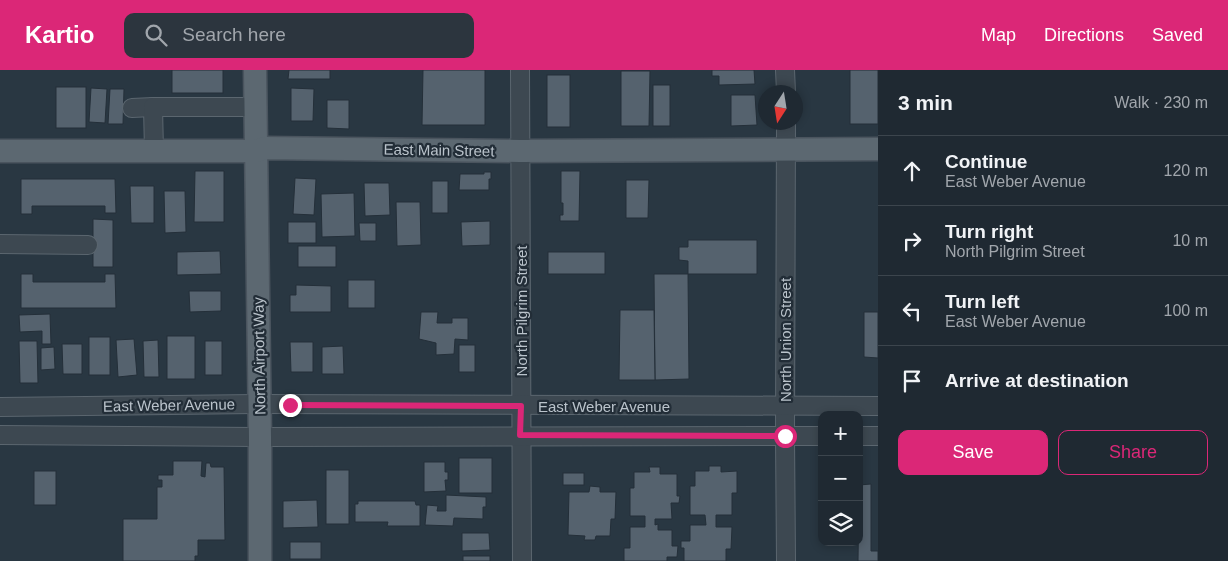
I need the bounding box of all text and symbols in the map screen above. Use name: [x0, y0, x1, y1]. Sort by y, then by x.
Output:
search box: [124, 13, 474, 58]
text: Kartio: [25, 21, 94, 48]
icon: search: [142, 21, 170, 49]
text: Search here: [182, 24, 286, 45]
text: Map: [981, 25, 1016, 45]
text: Directions: [1044, 25, 1124, 45]
text: Saved: [1152, 25, 1203, 45]
north arrow: [758, 85, 803, 130]
text: 3 min: [898, 91, 953, 114]
text: Walk · 230 m: [1114, 94, 1208, 111]
street label: East Main Street: [383, 141, 495, 159]
text: Continue: [945, 151, 1027, 172]
icon: ahead: [898, 157, 926, 185]
text: 120 m: [1164, 162, 1208, 179]
text: East Weber Avenue: [945, 173, 1086, 190]
text: Turn right: [945, 221, 1033, 242]
icon: right: [898, 227, 926, 255]
text: 10 m: [1172, 232, 1208, 249]
text: North Pilgrim Street: [945, 243, 1085, 260]
street label: North Pilgrim Street: [513, 245, 530, 376]
street label: North Union Street: [777, 277, 794, 402]
text: Turn left: [945, 291, 1020, 312]
street label: North Airport Way: [249, 296, 269, 415]
icon: left: [898, 297, 926, 325]
text: 100 m: [1164, 302, 1208, 319]
text: East Weber Avenue: [945, 313, 1086, 330]
icon: arrive: [898, 367, 926, 395]
text: Arrive at destination: [945, 370, 1129, 391]
route end: [279, 394, 302, 417]
street label: East Weber Avenue: [103, 395, 235, 415]
street label: East Weber Avenue: [538, 398, 670, 415]
map controls: [818, 411, 863, 546]
button: +: [818, 411, 863, 456]
route start: [774, 425, 797, 448]
button: Save: [898, 430, 1048, 475]
button: Share: [1058, 430, 1208, 475]
button: −: [818, 456, 863, 501]
button: layers: [818, 501, 863, 546]

